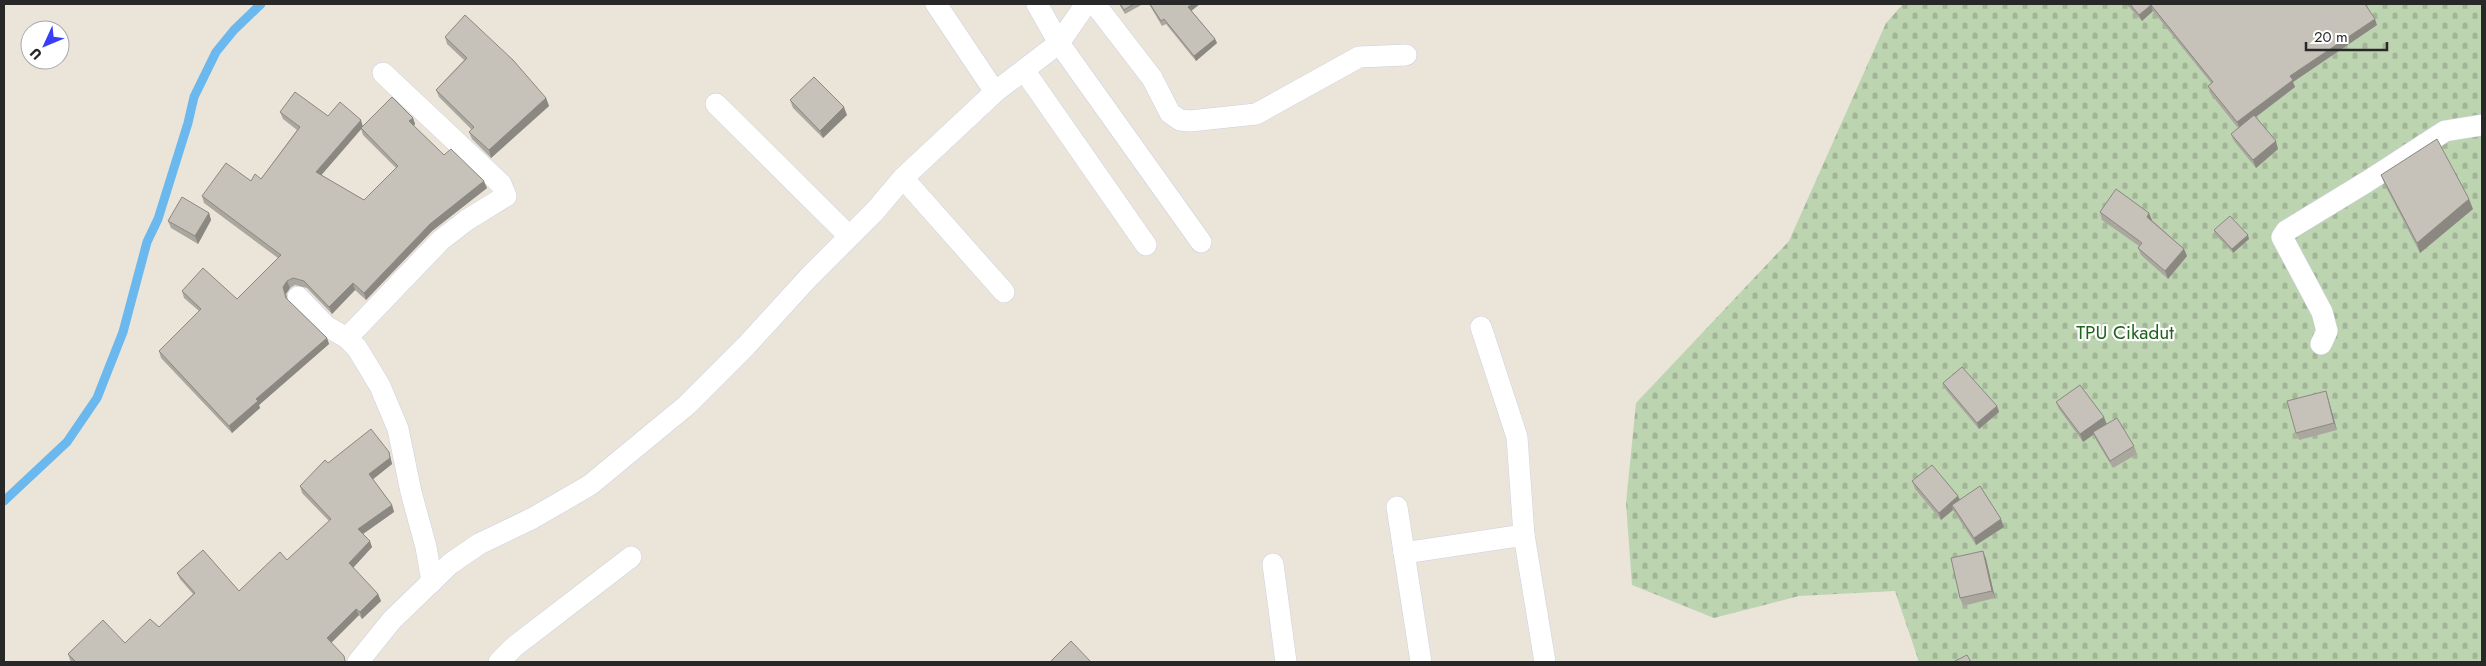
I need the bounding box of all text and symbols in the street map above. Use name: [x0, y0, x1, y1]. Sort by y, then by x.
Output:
north arrow: [20, 20, 70, 70]
scale bar: [2306, 20, 2387, 52]
text: 20 m: [2314, 26, 2348, 48]
text: U: [25, 44, 46, 65]
park label: TPU Cikadut: [2076, 319, 2174, 346]

